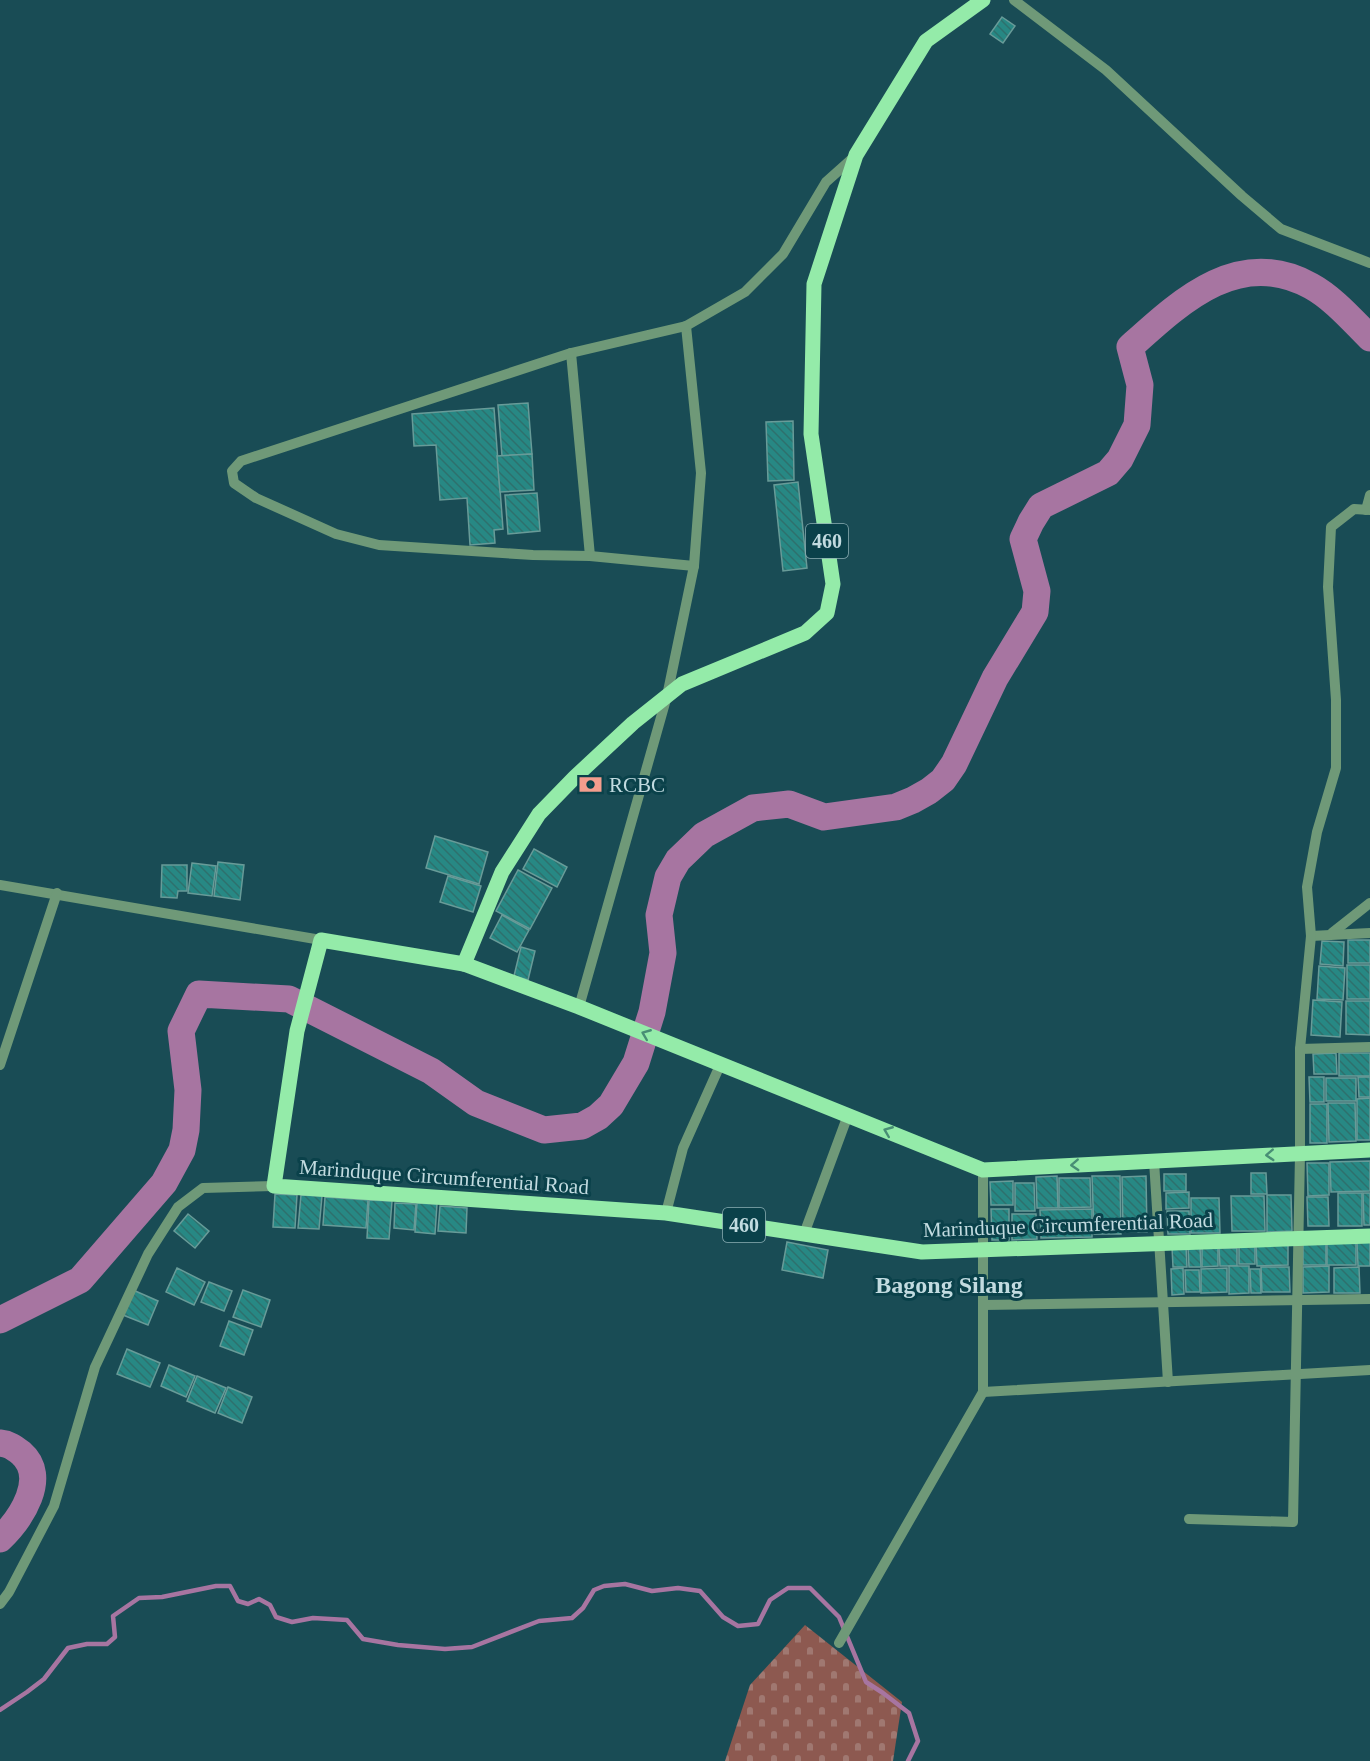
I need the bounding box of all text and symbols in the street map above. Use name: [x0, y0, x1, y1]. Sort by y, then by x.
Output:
road number: 460: [806, 524, 848, 558]
bank icon: RCBC: [578, 772, 604, 798]
place label: RCBC: [609, 773, 665, 797]
one-way arrow: [641, 1028, 652, 1041]
one-way arrow: [883, 1126, 894, 1138]
one-way arrow: [1265, 1149, 1274, 1162]
street label: Marinduque Circumferential Road: [298, 1155, 590, 1199]
one-way arrow: [1070, 1158, 1079, 1171]
road number: 460: [723, 1208, 765, 1242]
street label: Marinduque Circumferential Road: [922, 1208, 1214, 1242]
district label: Bagong Silang: [875, 1272, 1023, 1298]

